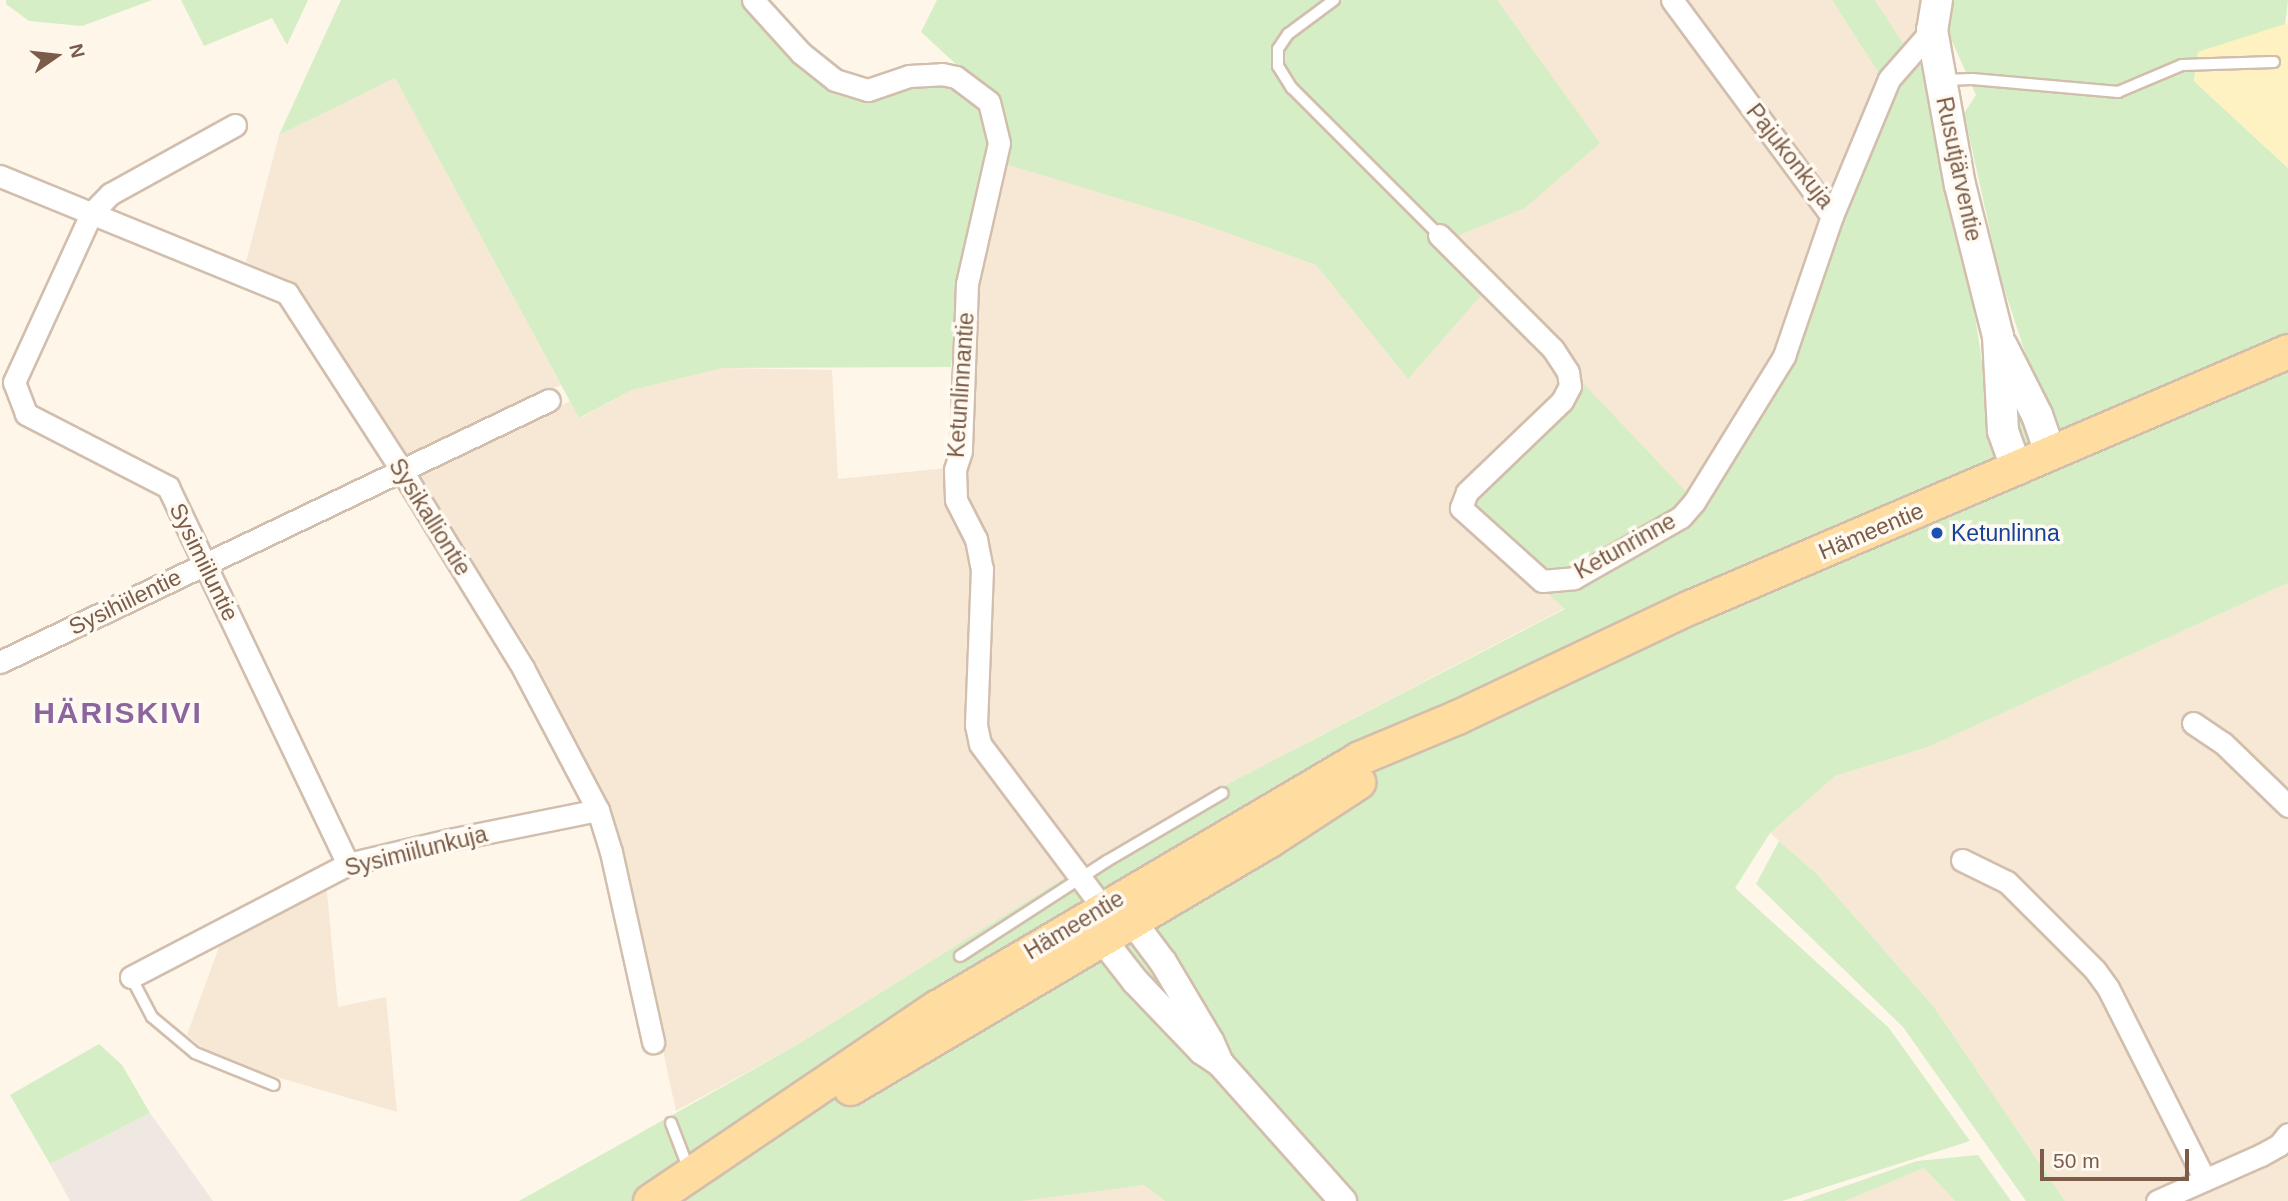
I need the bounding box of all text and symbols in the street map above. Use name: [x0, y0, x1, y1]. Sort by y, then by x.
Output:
north arrow: [21, 21, 91, 91]
text: N: [65, 42, 89, 60]
street label: Rusutjärventie: [1930, 94, 1988, 244]
street label: Pajukonkuja: [1741, 98, 1839, 214]
street label: Ketunlinnantie: [942, 311, 980, 459]
street label: Sysikalliontie: [383, 453, 477, 581]
street label: Hämeentie: [1814, 497, 1928, 565]
street label: Sysimiiluntie: [164, 499, 244, 625]
street label: Ketunrinne: [1570, 507, 1680, 585]
place label: Ketunlinna: [1951, 519, 2060, 547]
marker: Ketunlinna: [1929, 525, 1945, 541]
street label: Sysihiilentie: [64, 563, 186, 641]
district label: HÄRISKIVI: [34, 695, 202, 731]
street label: Sysimiilunkuja: [342, 820, 490, 882]
street label: Hämeentie: [1019, 885, 1129, 965]
scale bar: [2043, 1134, 2192, 1178]
text: 50 m: [2053, 1149, 2100, 1172]

